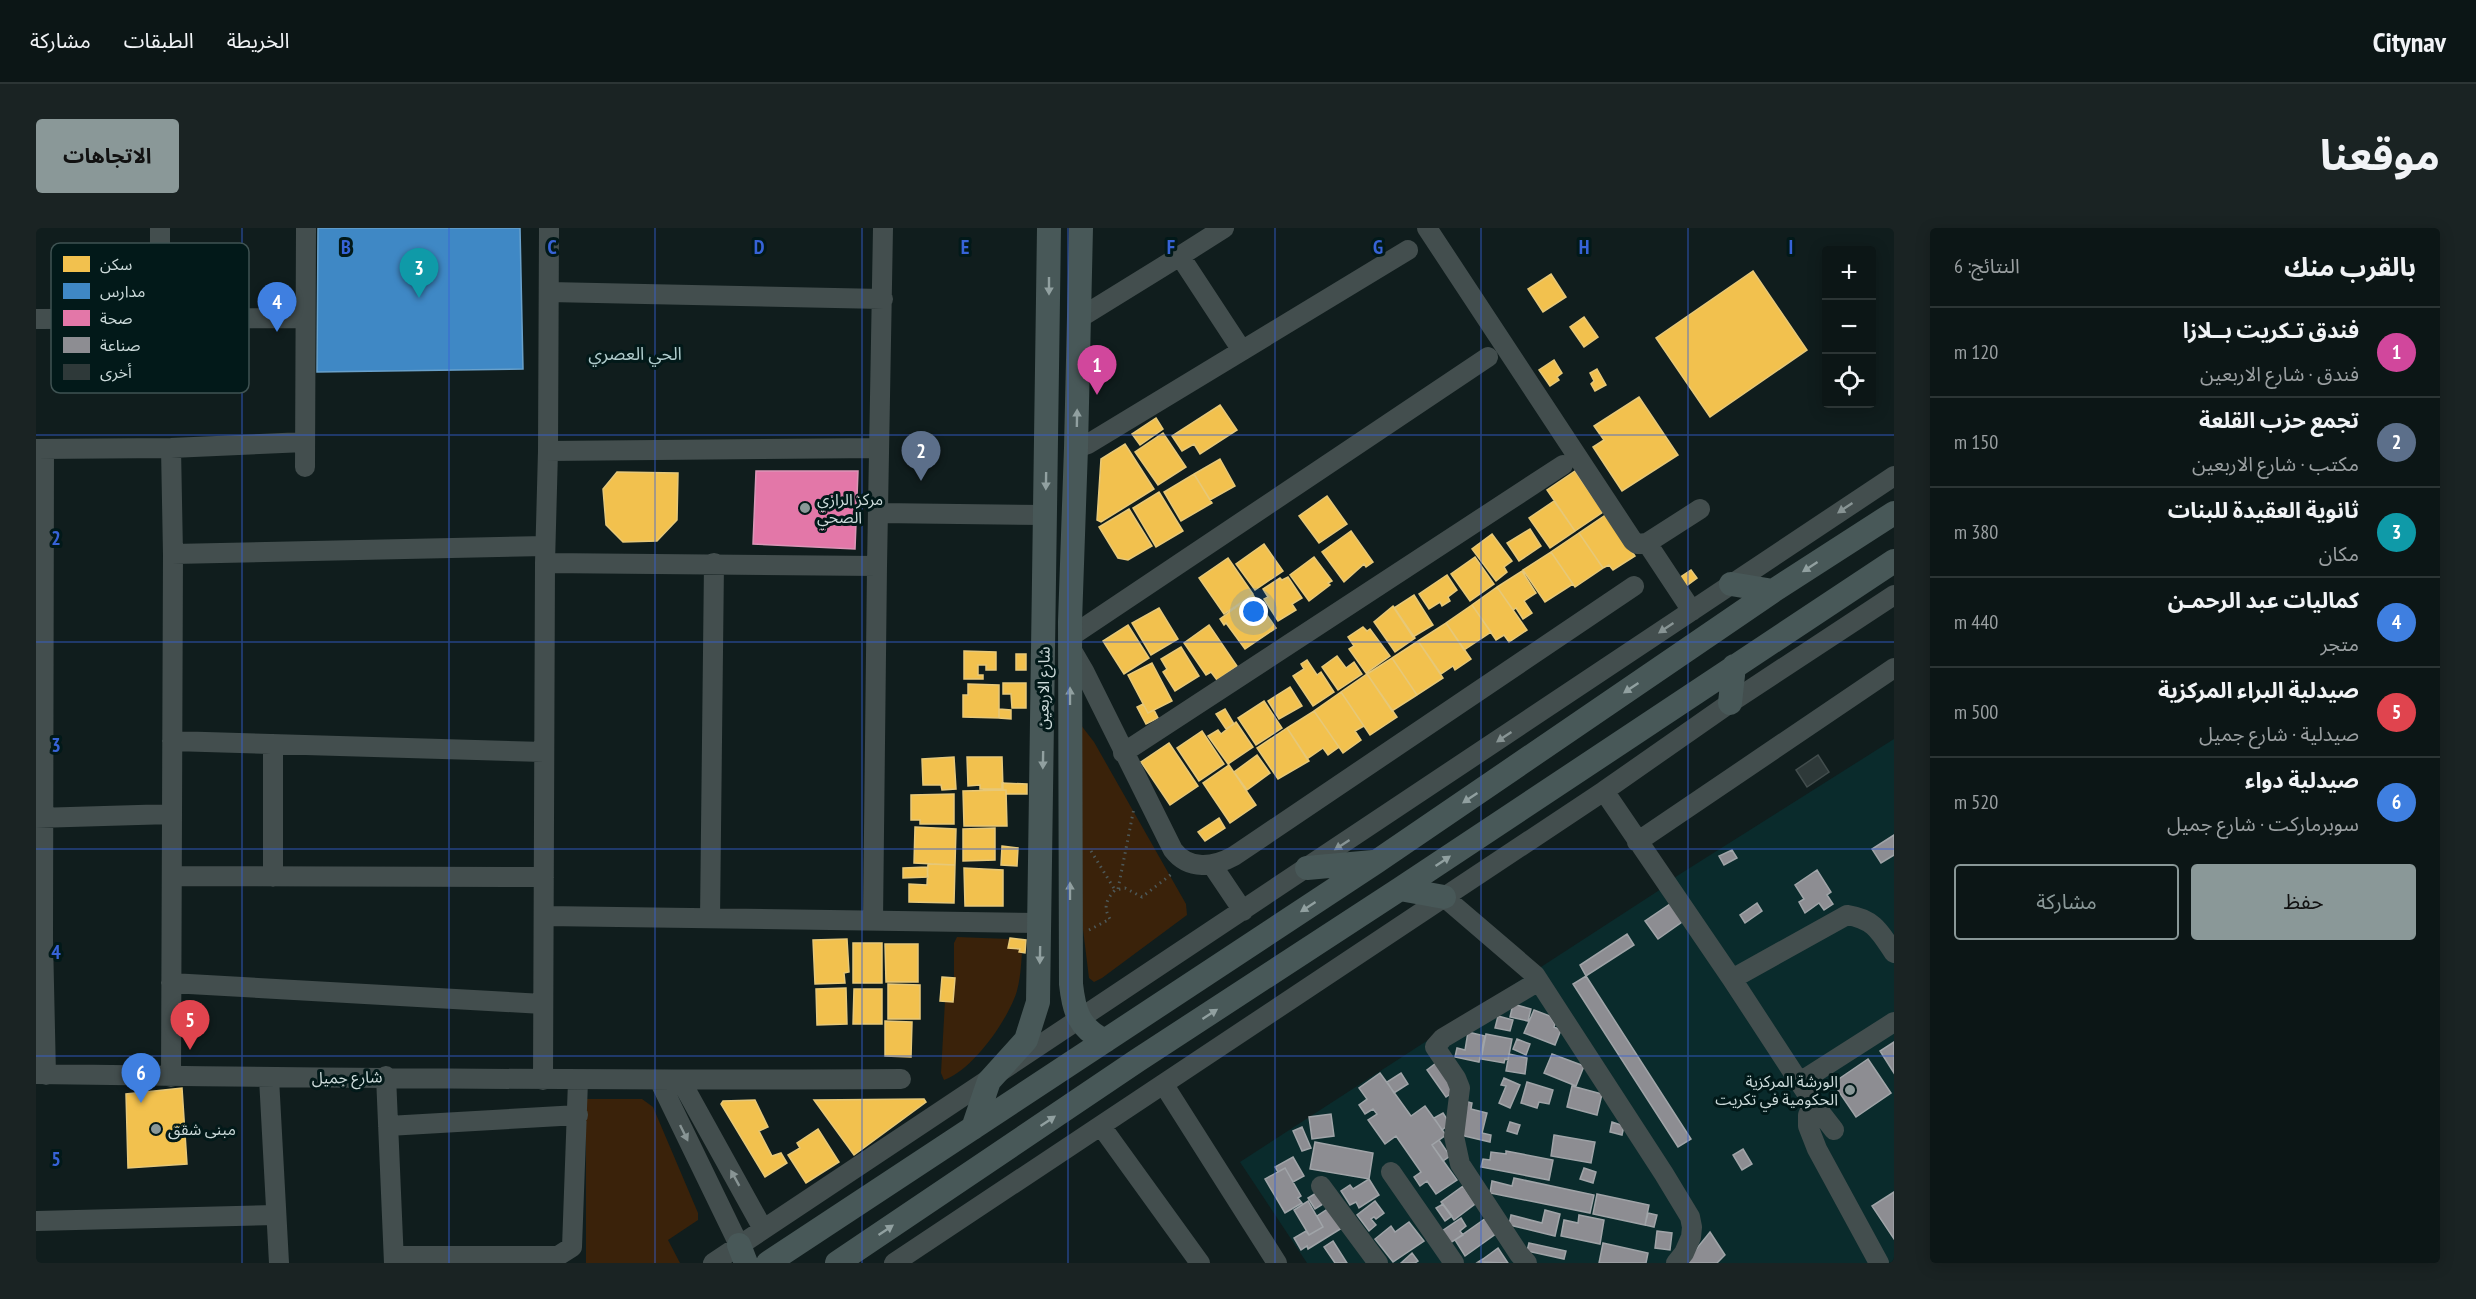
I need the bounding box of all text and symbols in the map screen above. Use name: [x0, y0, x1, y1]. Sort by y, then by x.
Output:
text: Citynav: [2373, 23, 2446, 60]
text: مشاركة: [30, 27, 91, 54]
text: الطبقات: [124, 27, 194, 54]
text: الخريطة: [227, 27, 290, 54]
button: الاتجاهات: [36, 119, 179, 193]
text: موقعنا: [2320, 127, 2440, 182]
text: B: [341, 234, 351, 260]
text: C: [547, 234, 557, 260]
text: D: [754, 234, 765, 260]
text: E: [961, 234, 969, 260]
text: F: [1167, 234, 1175, 260]
text: G: [1373, 234, 1383, 260]
text: H: [1579, 234, 1589, 260]
text: I: [1789, 234, 1793, 260]
legend: [51, 243, 249, 393]
map controls: [1822, 246, 1876, 408]
button: +: [1822, 246, 1876, 300]
pin: 3: [400, 248, 439, 298]
text: بالقرب منك: [2284, 250, 2416, 283]
text: النتائج: 6: [1954, 253, 2020, 279]
text: سكن: [100, 254, 132, 274]
one-way arrow: [1044, 277, 1054, 296]
text: مدارس: [100, 281, 145, 301]
pin: 4: [258, 282, 296, 332]
button: −: [1822, 300, 1876, 354]
text: صحة: [100, 308, 132, 328]
text: فندق تـكريت بــلازا: [2183, 316, 2359, 344]
text: صناعة: [100, 335, 140, 355]
text: 120 m: [1954, 339, 1998, 365]
text: 1: [2392, 339, 2401, 365]
district label: الحي العصري: [588, 342, 682, 367]
pin: 1: [1078, 346, 1116, 395]
button: locate: [1822, 354, 1876, 408]
text: فندق · شارع الاربعين: [2200, 361, 2359, 387]
text: أخرى: [100, 362, 132, 382]
text: تجمع حزب القلعة: [2199, 406, 2359, 434]
one-way arrow: [1072, 408, 1082, 427]
text: 150 m: [1954, 429, 1998, 455]
text: 2: [2392, 429, 2401, 455]
pin: 2: [902, 432, 940, 481]
text: مكتب · شارع الاربعين: [2192, 451, 2359, 477]
one-way arrow: [1042, 472, 1051, 491]
place label: مركز الرازي الصحي: [817, 489, 883, 530]
text: ثانوية العقيدة للبنات: [2168, 496, 2359, 524]
marker: مركز الرازي الصحي: [798, 501, 812, 515]
one-way arrow: [1838, 502, 1854, 514]
text: 380 m: [1954, 519, 1998, 545]
text: 3: [2392, 519, 2401, 545]
text: 2: [51, 525, 61, 551]
text: مكان: [2319, 541, 2359, 567]
one-way arrow: [1801, 562, 1818, 573]
text: كماليات عبد الرحمـن: [2168, 586, 2359, 614]
your location: [1239, 597, 1268, 626]
text: 440 m: [1954, 609, 1998, 635]
text: 4: [2392, 609, 2401, 635]
one-way arrow: [1658, 622, 1674, 633]
text: متجر: [2320, 631, 2359, 657]
street label: شارع الاربعين: [1032, 646, 1057, 730]
text: صيدلية البراء المركزية: [2158, 676, 2359, 704]
one-way arrow: [1623, 682, 1639, 694]
one-way arrow: [1065, 687, 1075, 706]
text: 500 m: [1954, 699, 1998, 725]
text: 5: [2392, 699, 2401, 725]
text: صيدلية · شارع جميل: [2199, 721, 2359, 747]
one-way arrow: [1496, 731, 1512, 742]
text: 3: [51, 732, 61, 758]
one-way arrow: [1038, 751, 1047, 770]
text: صيدلية دواء: [2245, 766, 2359, 794]
text: 520 m: [1954, 789, 1998, 815]
text: 6: [2392, 789, 2401, 815]
one-way arrow: [1462, 792, 1478, 804]
text: سوبرماركت · شارع جميل: [2167, 811, 2359, 837]
one-way arrow: [1334, 839, 1350, 851]
one-way arrow: [1435, 855, 1452, 866]
button: مشاركة: [1954, 864, 2179, 940]
button: حفظ: [2191, 864, 2416, 940]
one-way arrow: [1065, 882, 1075, 901]
one-way arrow: [1300, 901, 1316, 912]
text: 4: [51, 939, 61, 965]
one-way arrow: [1036, 946, 1045, 965]
pin: 5: [170, 1000, 210, 1050]
one-way arrow: [1202, 1008, 1218, 1019]
pin: 6: [122, 1054, 160, 1103]
street label: شارع جميل: [311, 1066, 383, 1091]
place label: الورشة المركزية الحكومية في تكريت: [1715, 1071, 1838, 1112]
marker: الورشة المركزية الحكومية في تكريت: [1843, 1083, 1857, 1097]
one-way arrow: [1039, 1116, 1056, 1127]
place label: مبنى شقق: [168, 1119, 236, 1140]
marker: مبنى شقق: [149, 1122, 163, 1136]
one-way arrow: [680, 1124, 689, 1141]
text: 5: [51, 1146, 61, 1172]
one-way arrow: [730, 1169, 740, 1186]
one-way arrow: [877, 1224, 893, 1236]

